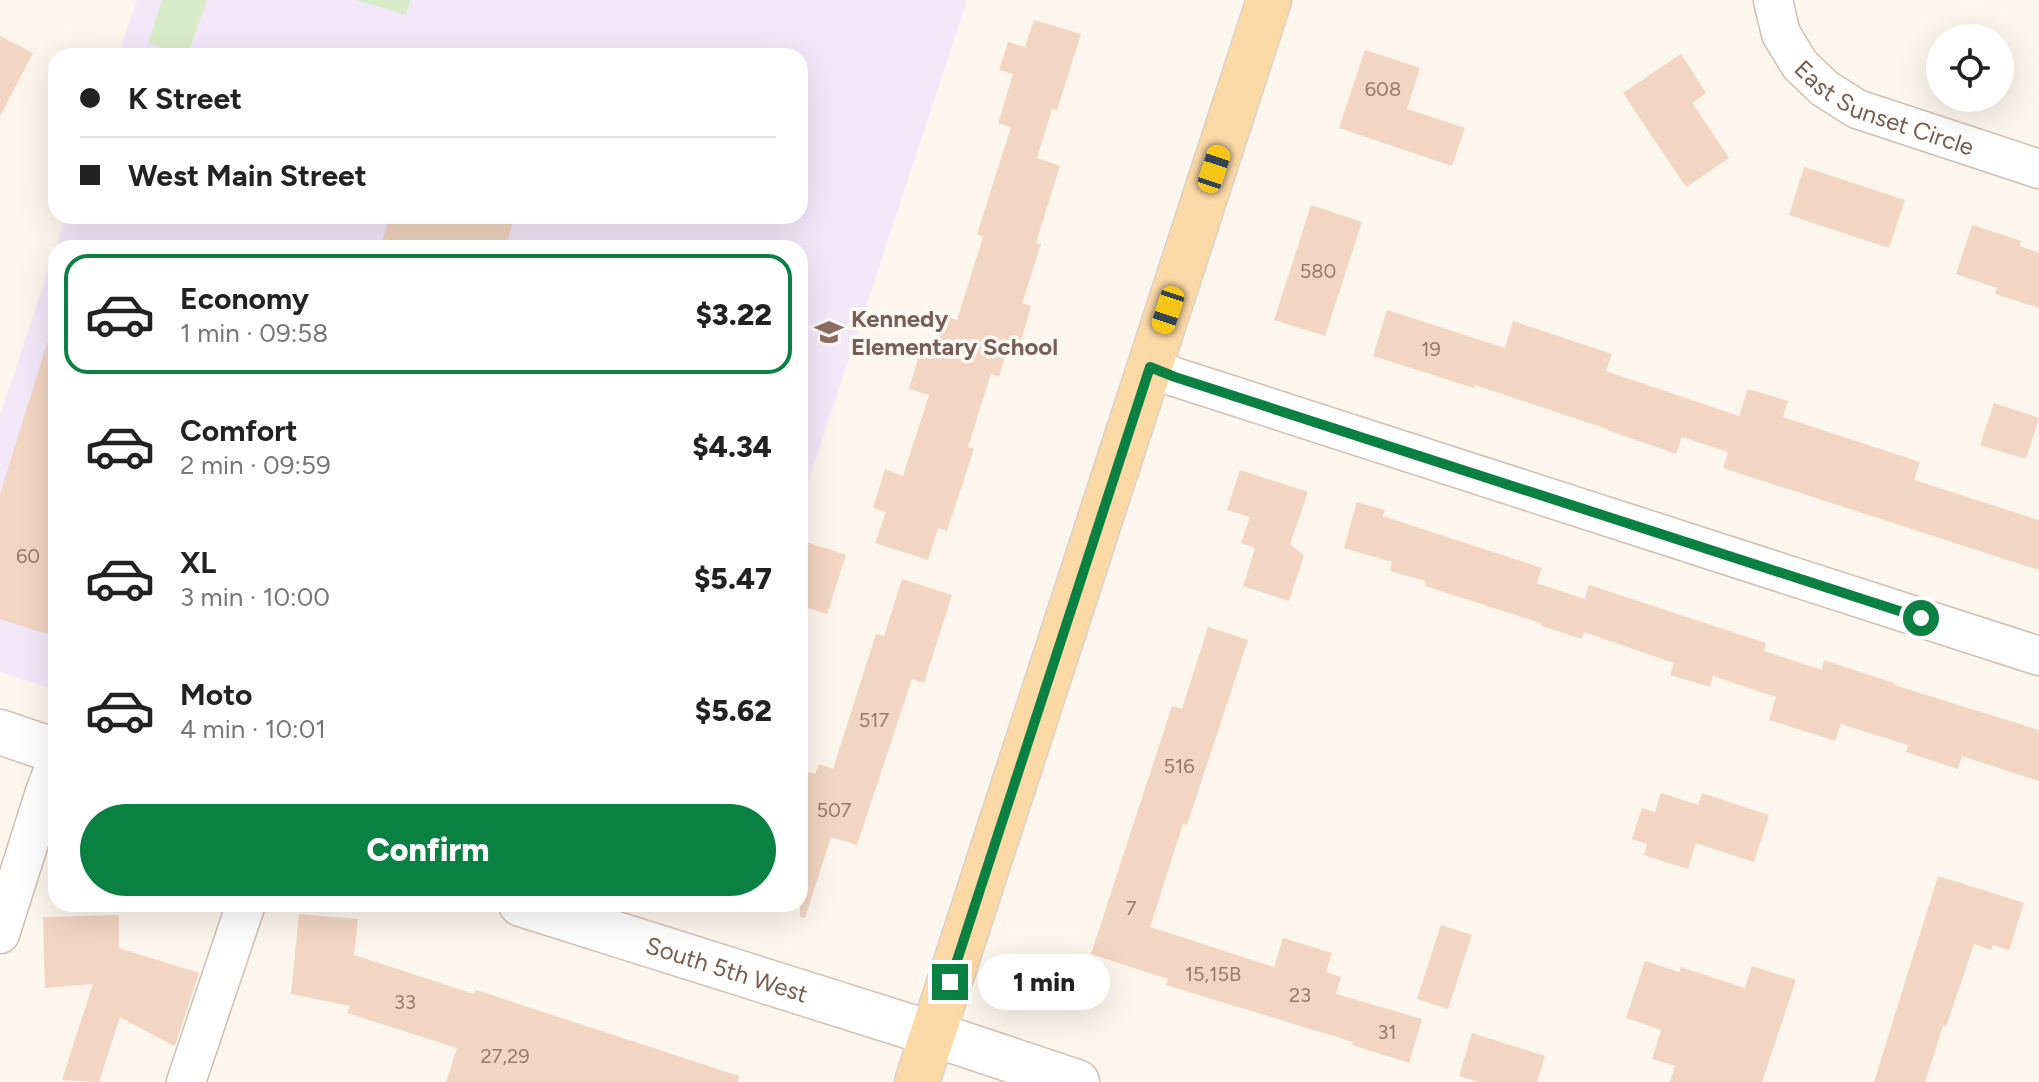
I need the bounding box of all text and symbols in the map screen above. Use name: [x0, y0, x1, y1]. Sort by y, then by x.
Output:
map controls: [1926, 24, 2014, 112]
button: locate: [1926, 24, 2014, 112]
street label: East Sunset Circle: [1789, 54, 1978, 161]
house number: 608: [1365, 77, 1401, 101]
text: K Street: [128, 80, 242, 117]
car: [1195, 142, 1233, 196]
text: West Main Street: [128, 157, 367, 194]
house number: 580: [1300, 259, 1336, 283]
icon: car: [84, 278, 156, 350]
text: Economy: [180, 280, 309, 317]
car: [1149, 283, 1187, 337]
text: $3.22: [695, 296, 772, 333]
place label: Kennedy Elementary School: [851, 304, 1058, 361]
text: 1 min · 09:58: [180, 317, 328, 349]
school or university icon: Kennedy Elementary School: [814, 317, 844, 347]
house number: 19: [1421, 337, 1441, 361]
icon: car: [84, 410, 156, 482]
text: Comfort: [180, 412, 298, 449]
text: $4.34: [692, 428, 772, 465]
text: 2 min · 09:59: [180, 449, 331, 481]
icon: car: [84, 542, 156, 614]
house number: 60: [16, 544, 40, 568]
text: XL: [180, 544, 216, 581]
text: $5.47: [694, 560, 772, 597]
text: 3 min · 10:00: [180, 581, 330, 613]
route start: [1903, 600, 1939, 636]
icon: car: [84, 674, 156, 746]
text: Moto: [180, 676, 252, 713]
text: $5.62: [695, 692, 772, 729]
house number: 517: [859, 708, 890, 732]
text: 4 min · 10:01: [180, 713, 326, 745]
house number: 516: [1163, 754, 1195, 778]
house number: 507: [816, 798, 852, 822]
button: Confirm: [80, 804, 776, 896]
house number: 7: [1126, 896, 1137, 920]
street label: South 5th West: [642, 930, 812, 1008]
callout: 1 min: [978, 954, 1110, 1010]
house number: 15,15B: [1185, 962, 1241, 986]
route end: [932, 964, 968, 1000]
text: 1 min: [1013, 966, 1075, 998]
house number: 23: [1289, 983, 1311, 1007]
house number: 33: [394, 990, 416, 1014]
house number: 31: [1377, 1020, 1397, 1044]
house number: 27,29: [481, 1044, 529, 1068]

